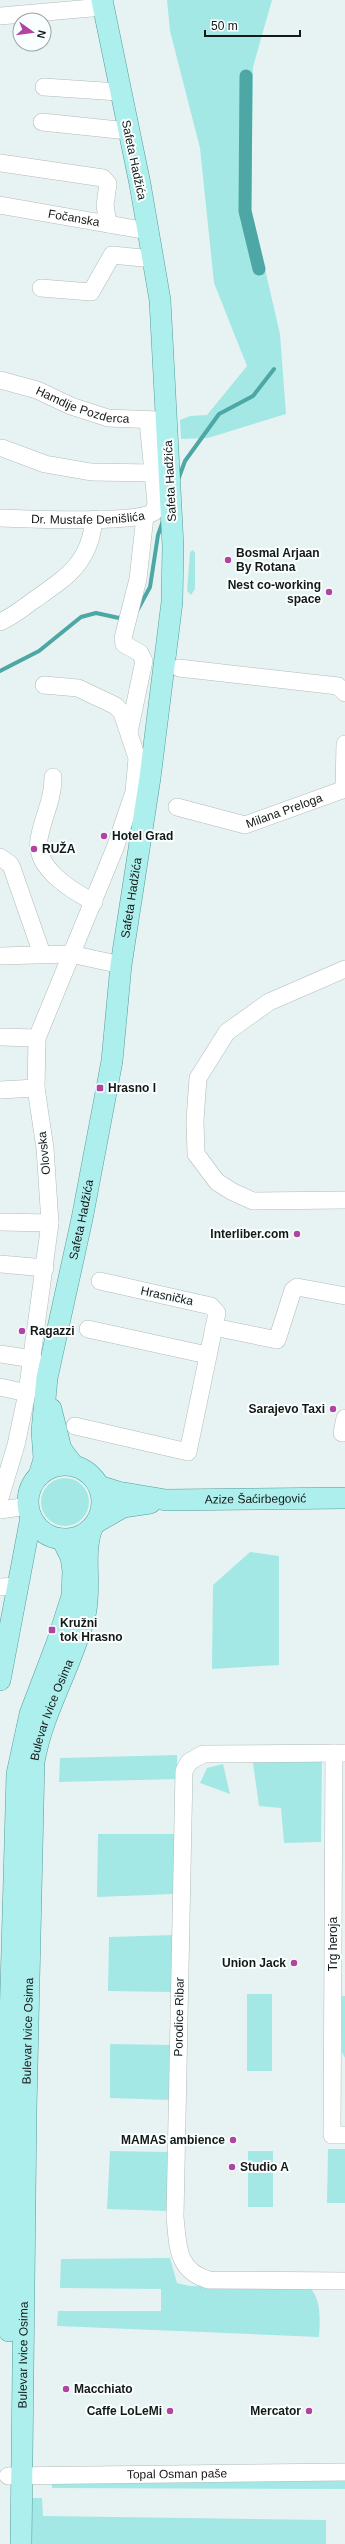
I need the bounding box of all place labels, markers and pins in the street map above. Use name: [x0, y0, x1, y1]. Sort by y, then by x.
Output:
place label: Bosmal Arjaan By Rotana: [236, 546, 320, 574]
marker: Bosmal Arjaan By Rotana: [223, 555, 233, 565]
place label: Nest co-working space: [228, 578, 321, 606]
marker: Nest co-working space: [324, 587, 334, 597]
place label: Hotel Grad: [112, 829, 173, 843]
marker: Hotel Grad: [99, 831, 109, 841]
place label: RUŽA: [42, 841, 76, 856]
marker: RUŽA: [29, 844, 39, 854]
place label: Hrasno I: [108, 1081, 156, 1095]
marker: Hrasno I: [95, 1083, 105, 1093]
place label: Interliber.com: [210, 1227, 289, 1241]
marker: Interliber.com: [292, 1229, 302, 1239]
place label: Ragazzi: [30, 1324, 75, 1338]
marker: Ragazzi: [17, 1326, 27, 1336]
place label: Sarajevo Taxi: [249, 1402, 325, 1416]
marker: Sarajevo Taxi: [328, 1404, 338, 1414]
place label: Kružni tok Hrasno: [60, 1616, 123, 1644]
marker: Kružni tok Hrasno: [47, 1625, 57, 1635]
place label: Union Jack: [222, 1956, 286, 1970]
marker: Union Jack: [289, 1958, 299, 1968]
place label: MAMAS ambience: [121, 2133, 225, 2147]
marker: MAMAS ambience: [228, 2135, 238, 2145]
place label: Studio A: [240, 2160, 289, 2174]
marker: Studio A: [227, 2162, 237, 2172]
place label: Macchiato: [74, 2382, 133, 2396]
marker: Macchiato: [61, 2384, 71, 2394]
place label: Caffe LoLeMi: [87, 2404, 162, 2418]
place label: Mercator: [250, 2404, 301, 2418]
marker: Caffe LoLeMi: [165, 2406, 175, 2416]
marker: Mercator: [304, 2406, 314, 2416]

